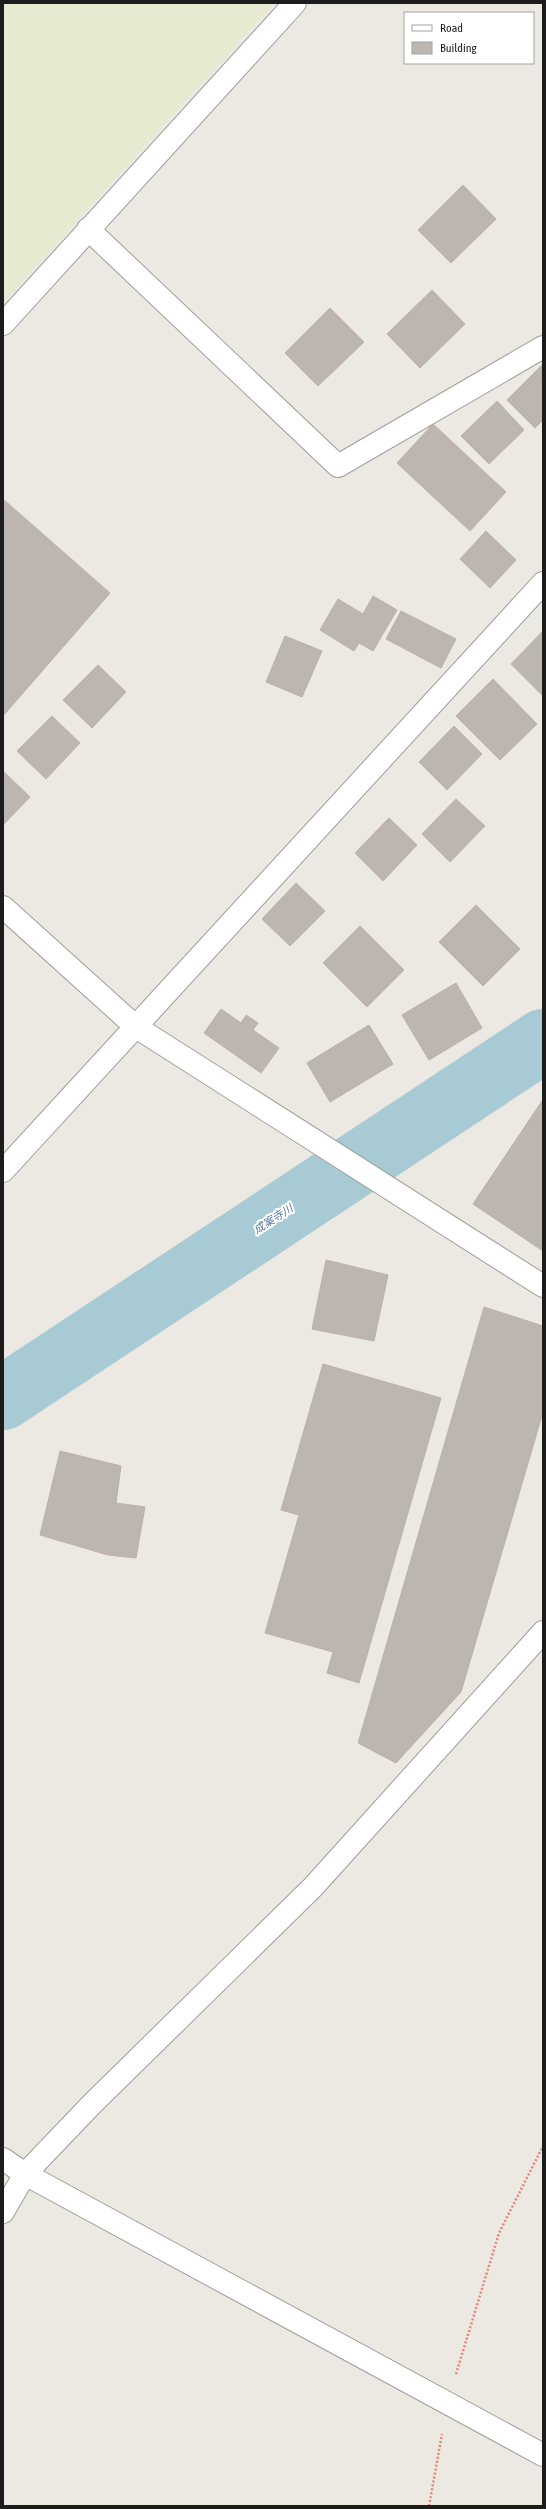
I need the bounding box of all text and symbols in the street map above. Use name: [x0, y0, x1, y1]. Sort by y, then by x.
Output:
legend: [404, 12, 534, 64]
text: Road: [440, 21, 463, 35]
text: Building: [440, 41, 478, 55]
water label: 成案寺川: [251, 1201, 296, 1236]

